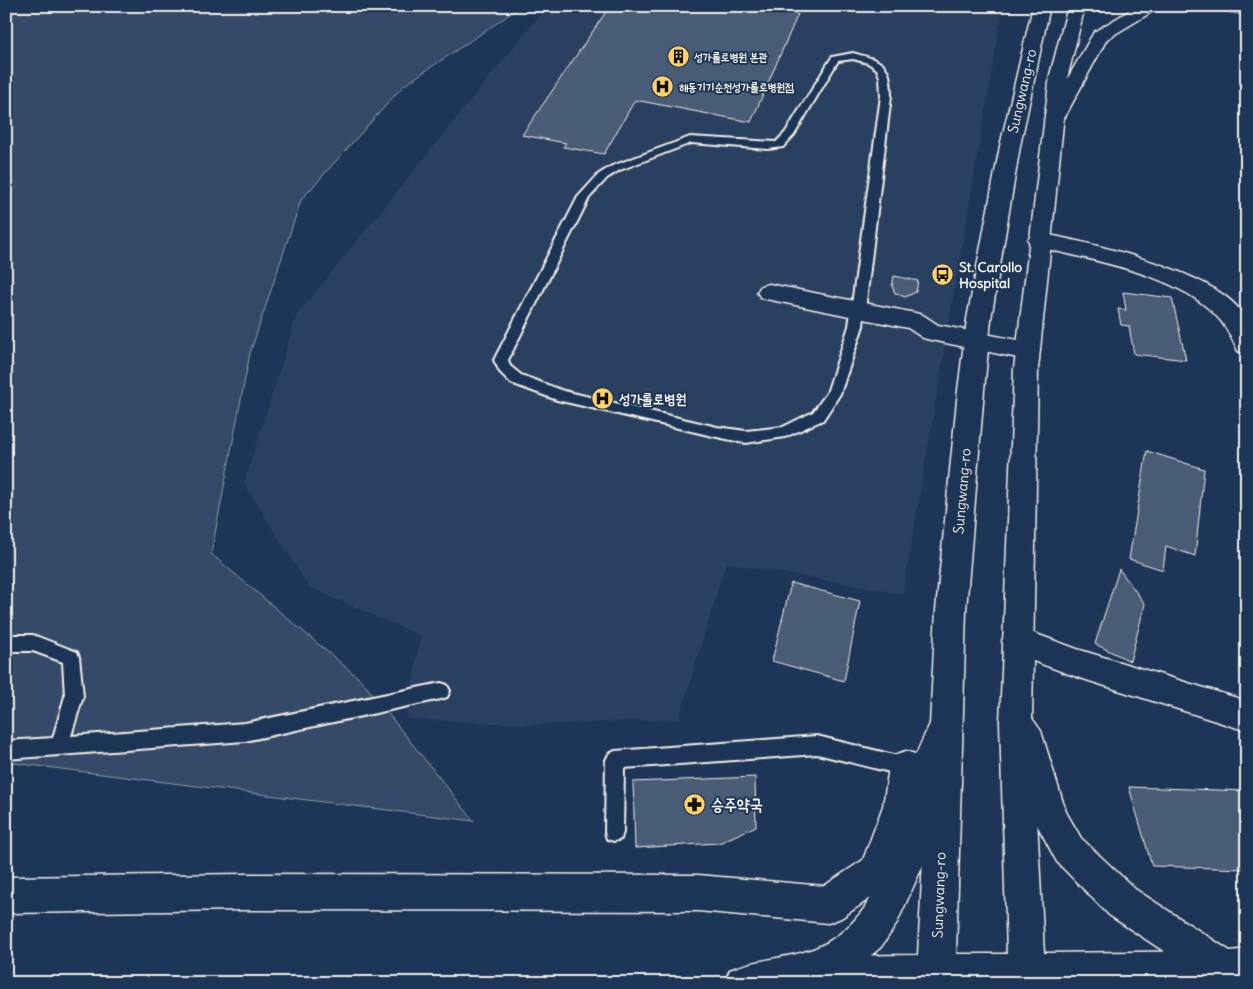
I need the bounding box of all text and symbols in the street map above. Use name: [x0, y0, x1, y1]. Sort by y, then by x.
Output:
building icon: 성가롤로병원 본관: [666, 45, 690, 69]
street label: Sungwang-ro: [1004, 47, 1040, 135]
place label: 성가롤로병원 본관: [694, 50, 768, 64]
hospital icon: 해동기기순천성가롤로병원점: [651, 75, 675, 99]
place label: 해동기기순천성가롤로병원점: [679, 80, 794, 94]
place label: St. Carollo Hospital: [959, 258, 1022, 292]
bus stop icon: St. Carollo Hospital: [931, 263, 955, 287]
hospital icon: 성가롤로병원: [591, 387, 615, 411]
place label: 성가롤로병원: [619, 390, 687, 408]
street label: Sungwang-ro: [949, 447, 975, 535]
pharmacy icon: 승주약국: [683, 792, 707, 816]
place label: 승주약국: [711, 794, 763, 814]
street label: Sungwang-ro: [929, 852, 949, 938]

